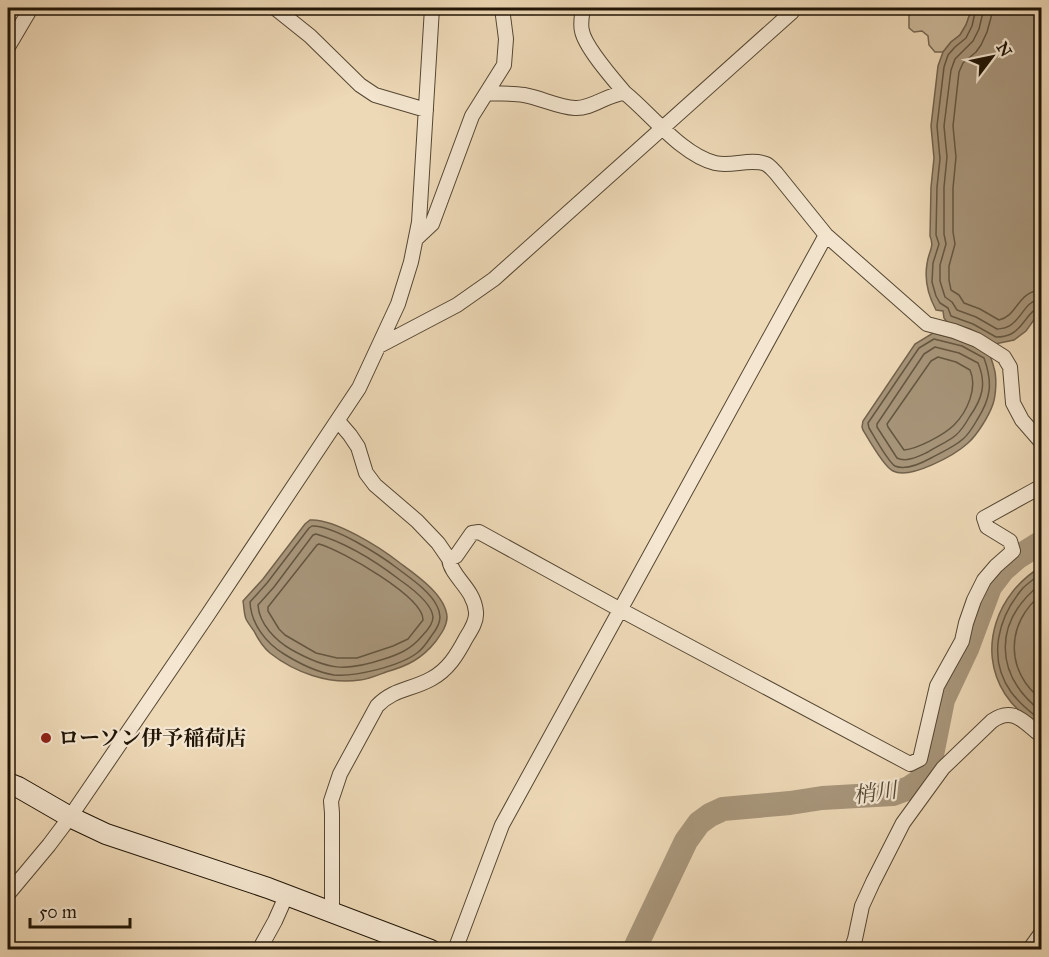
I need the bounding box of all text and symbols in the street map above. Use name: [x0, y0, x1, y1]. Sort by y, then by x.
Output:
north arrow: [962, 27, 1022, 87]
text: N: [993, 39, 1016, 60]
place label: ローソン伊予稲荷店: [58, 725, 246, 751]
marker: ローソン伊予稲荷店: [39, 731, 53, 745]
water label: 梢川: [851, 776, 901, 809]
scale bar: [30, 891, 130, 929]
text: 50 m: [39, 901, 77, 923]

